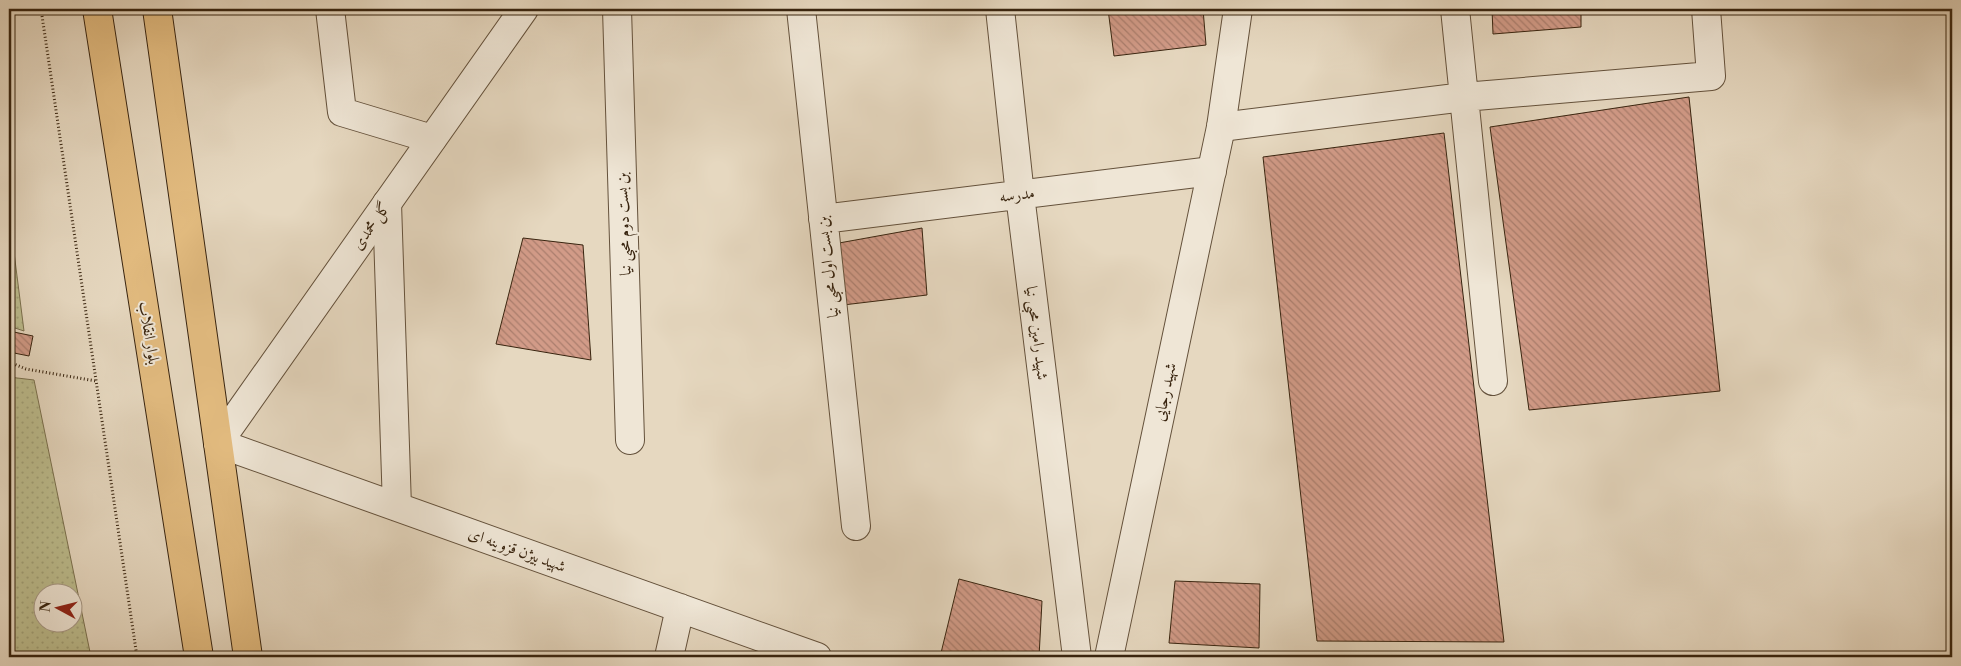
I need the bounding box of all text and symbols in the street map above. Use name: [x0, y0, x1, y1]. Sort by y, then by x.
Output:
street label: بن بست دوم محبی نیا: [612, 172, 640, 276]
street label: مدرسه: [998, 183, 1036, 207]
street label: گل محمدی: [347, 198, 395, 254]
street label: بن بست اول محبی نیا: [813, 215, 846, 319]
street label: شهید رامین محبی نیا: [1018, 285, 1053, 381]
street label: بلوار انقلاب: [134, 300, 164, 366]
street label: شهید رجایی: [1149, 361, 1181, 423]
street label: شهید بیژن قزوینه ای: [466, 523, 568, 577]
north arrow: [32, 584, 82, 634]
text: N: [36, 600, 56, 613]

